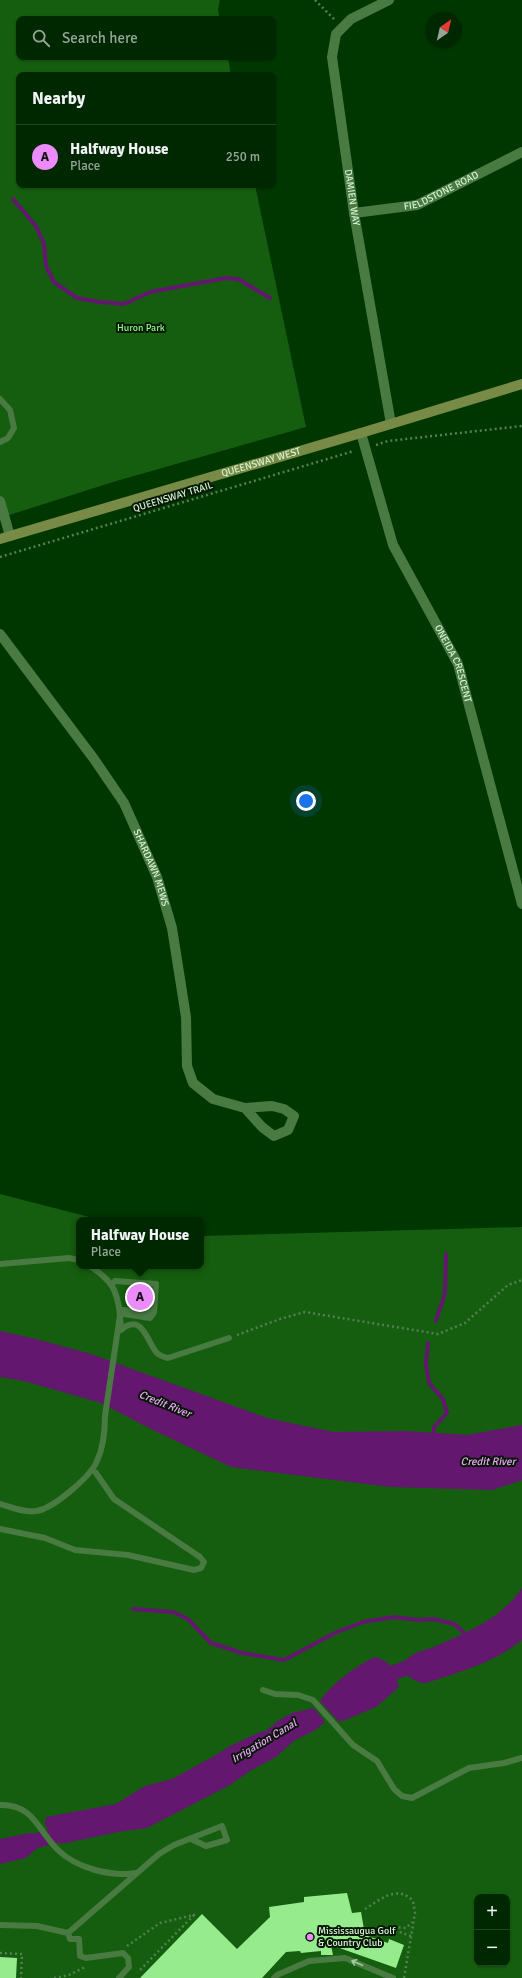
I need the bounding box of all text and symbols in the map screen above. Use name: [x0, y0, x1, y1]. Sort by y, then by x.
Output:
north arrow: [426, 12, 462, 48]
search box: [16, 16, 276, 60]
icon: search: [30, 27, 52, 49]
text: Search here: [62, 29, 138, 47]
text: Nearby: [32, 88, 85, 109]
text: Halfway House: [70, 140, 169, 158]
text: A: [41, 149, 49, 165]
text: 250 m: [226, 149, 260, 165]
text: Place: [70, 158, 100, 174]
street label: DAMIEN WAY: [342, 168, 362, 227]
street label: FIELDSTONE ROAD: [403, 169, 481, 213]
park label: Huron Park: [117, 322, 165, 334]
street label: QUEENSWAY WEST: [220, 445, 302, 480]
street label: QUEENSWAY TRAIL: [132, 479, 214, 515]
street label: ONEIDA CRESCENT: [432, 623, 474, 704]
your location: [296, 791, 316, 811]
street label: SHARDAWN MEWS: [131, 827, 171, 908]
popup: [76, 1217, 204, 1269]
text: Halfway House: [91, 1226, 189, 1244]
text: Place: [91, 1244, 121, 1260]
pin: A: [127, 1282, 153, 1312]
water label: Credit River: [137, 1388, 195, 1421]
water label: Credit River: [461, 1455, 517, 1468]
water label: Irrigation Canal: [229, 1716, 300, 1766]
map controls: [474, 1894, 510, 1966]
button: +: [474, 1894, 510, 1930]
place label: Mississaugua Golf & Country Club: [318, 1925, 396, 1949]
button: −: [474, 1930, 510, 1966]
marker: Mississaugua Golf & Country Club: [305, 1932, 315, 1942]
one-way arrow: [352, 1958, 364, 1966]

